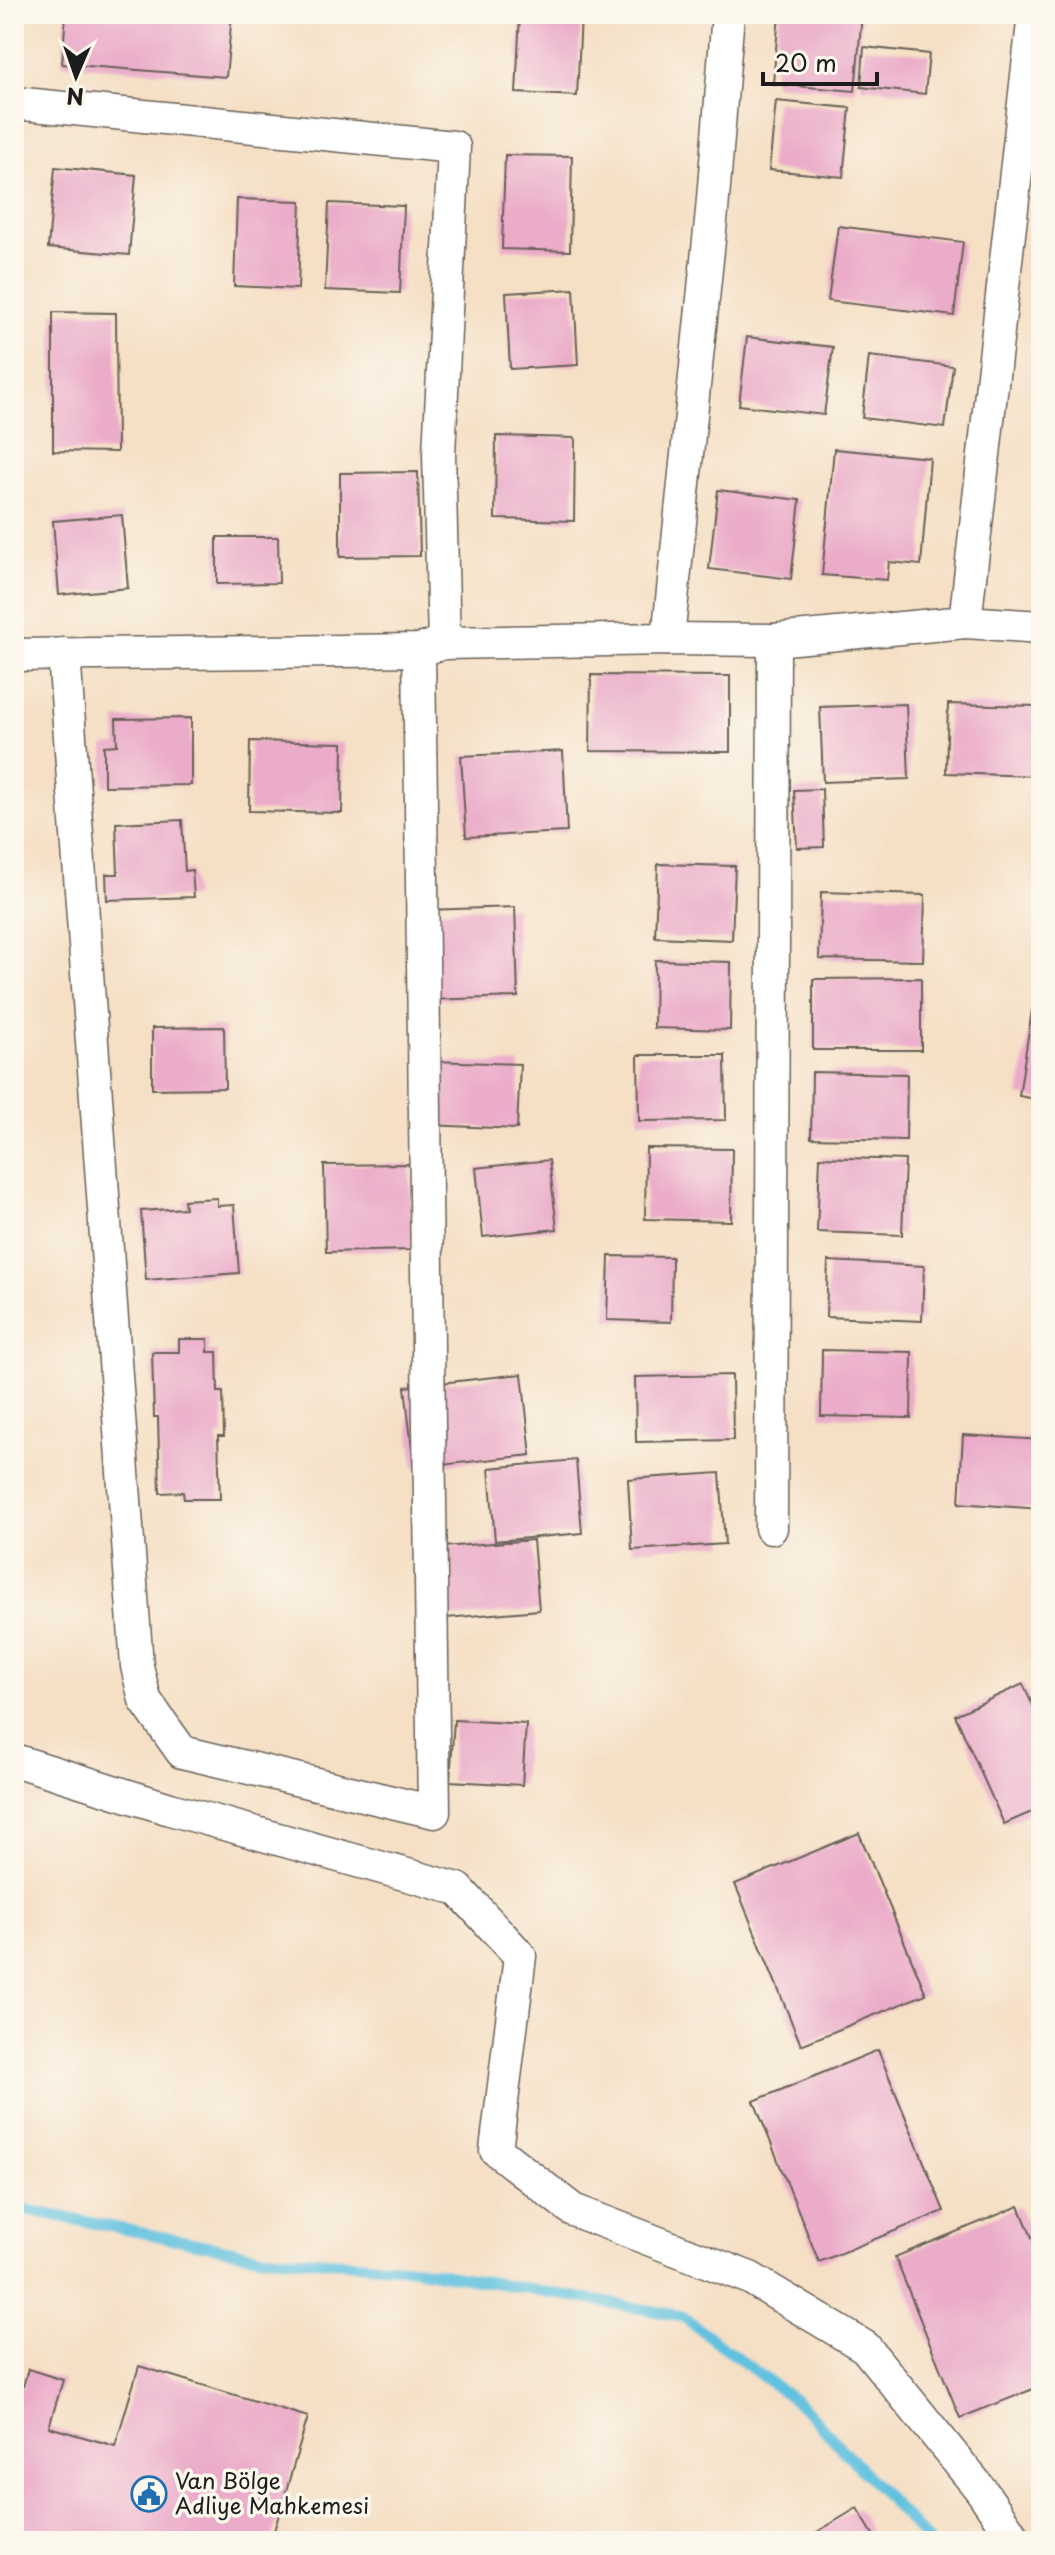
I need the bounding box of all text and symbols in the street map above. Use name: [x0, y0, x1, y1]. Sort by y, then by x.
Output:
north arrow: [36, 36, 116, 116]
scale bar: [763, 36, 877, 86]
text: 20 m: [775, 44, 837, 80]
text: N: [66, 81, 85, 114]
place label: Van Bölge Adliye Mahkemesi: [175, 2463, 369, 2521]
public building icon: Van Bölge Adliye Mahkemesi: [130, 2475, 168, 2513]

